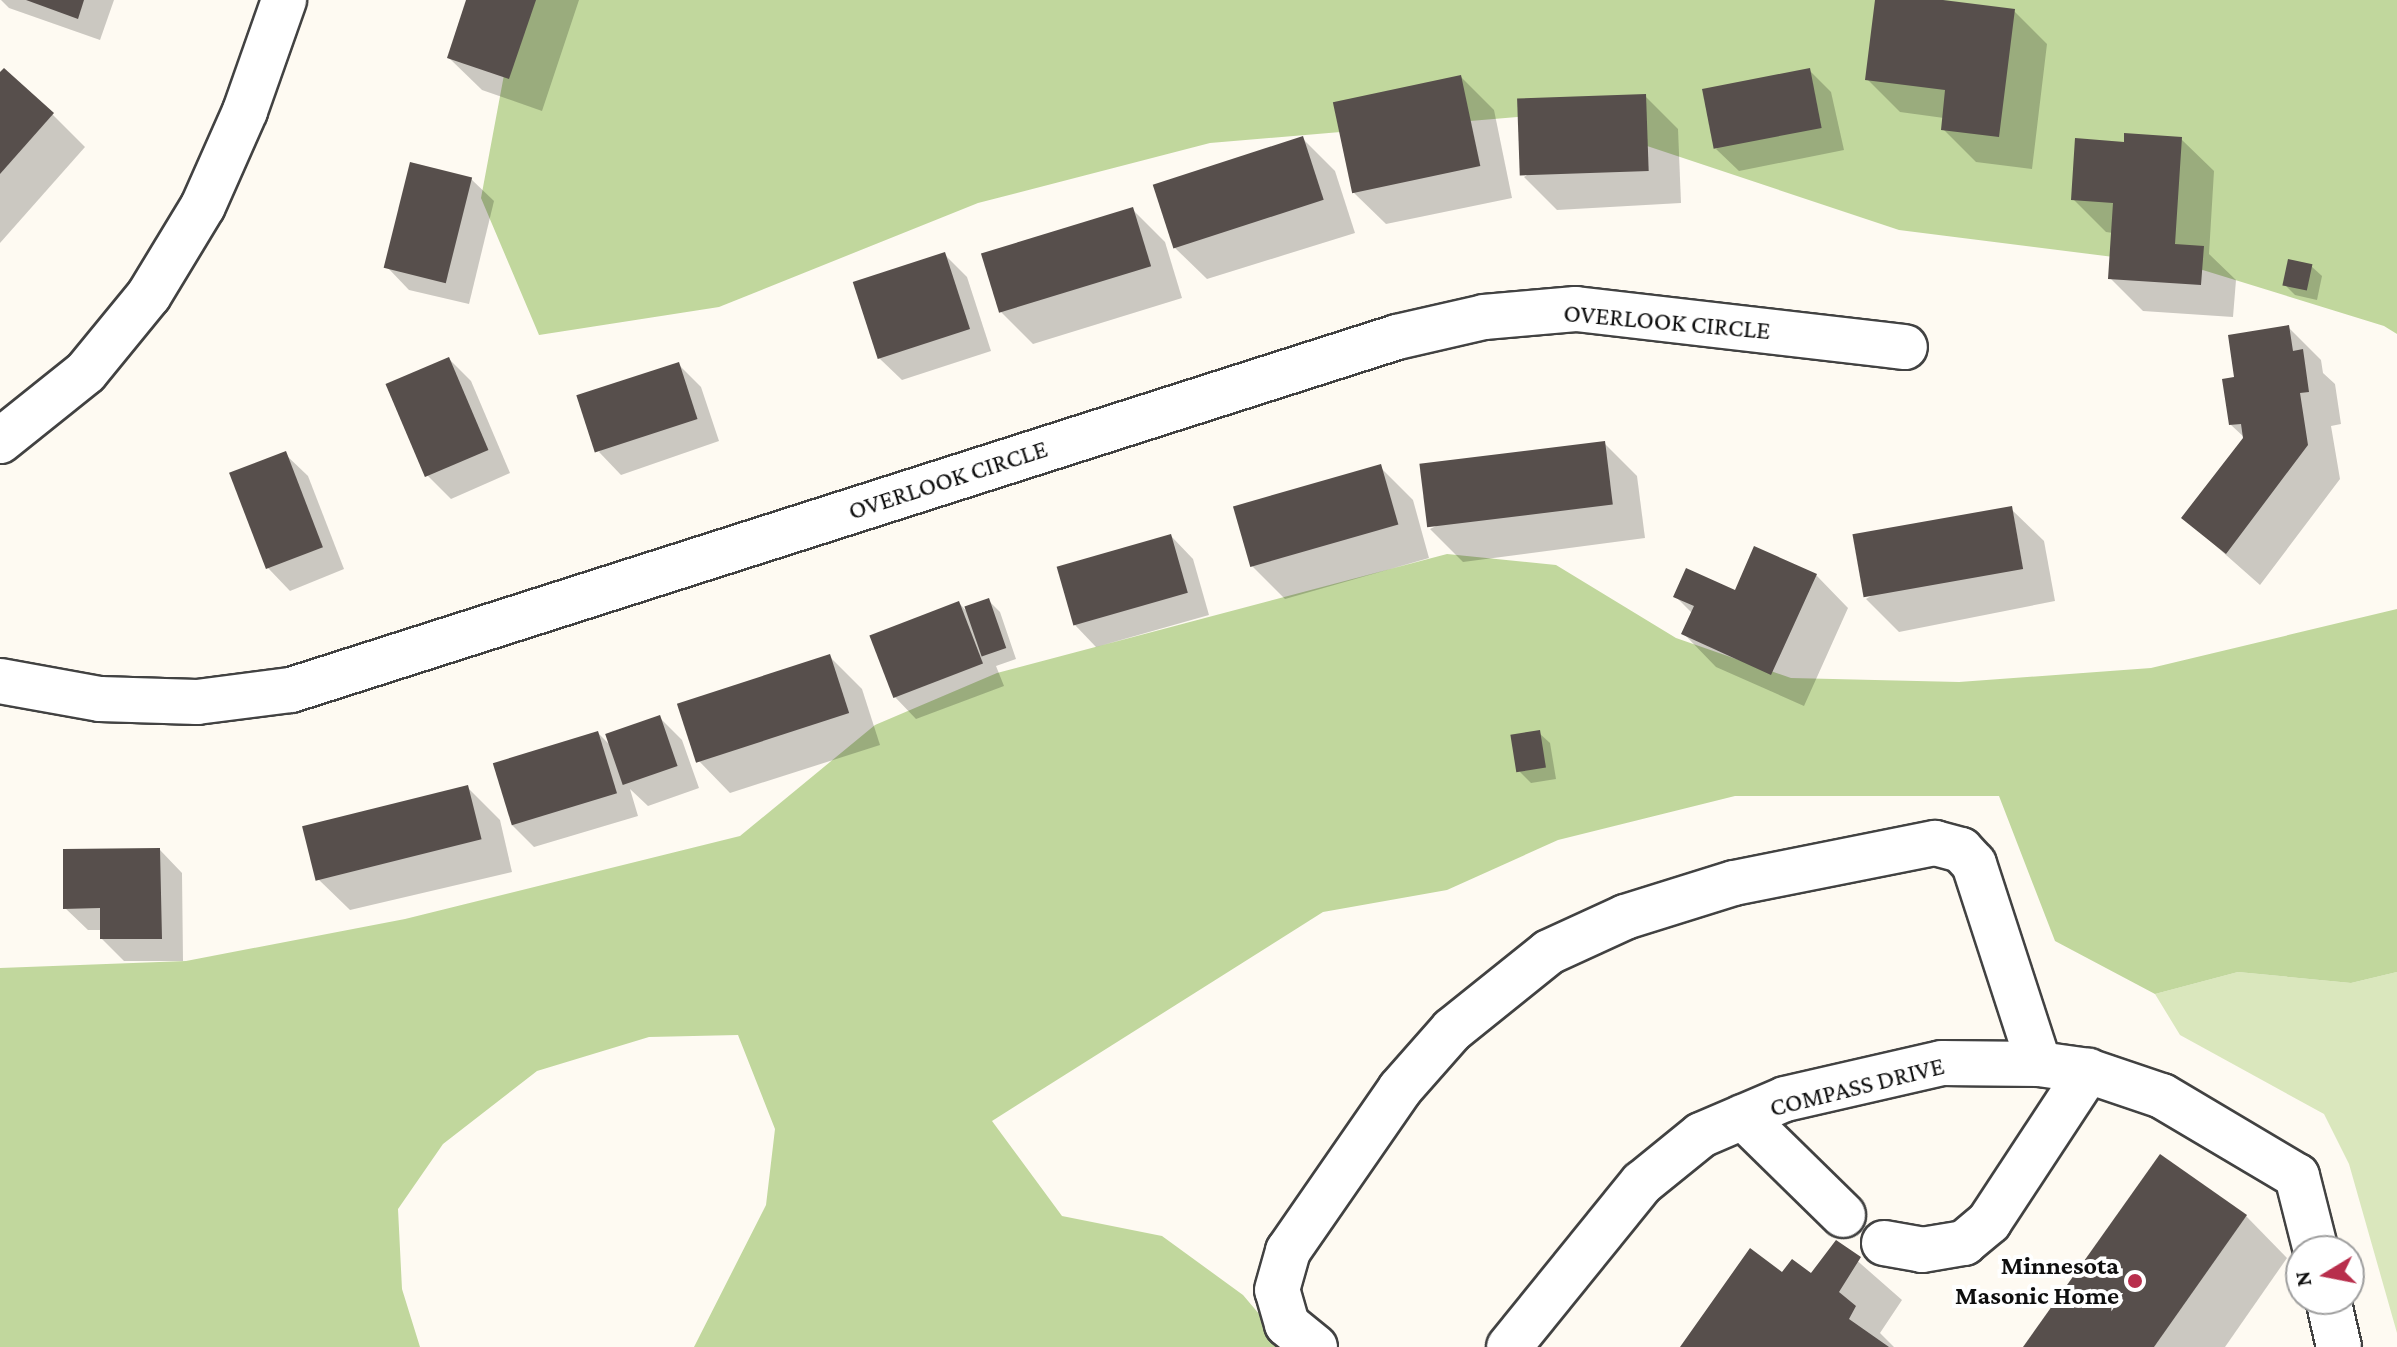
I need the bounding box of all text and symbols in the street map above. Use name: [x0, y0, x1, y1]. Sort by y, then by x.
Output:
street label: OVERLOOK CIRCLE: [1562, 297, 1772, 347]
street label: OVERLOOK CIRCLE: [844, 433, 1052, 527]
street label: COMPASS DRIVE: [1766, 1050, 1948, 1124]
north arrow: [2285, 1235, 2365, 1315]
place label: Minnesota Masonic Home: [1955, 1250, 2119, 1312]
text: N: [2289, 1269, 2316, 1288]
marker: Minnesota Masonic Home: [2126, 1272, 2144, 1290]

